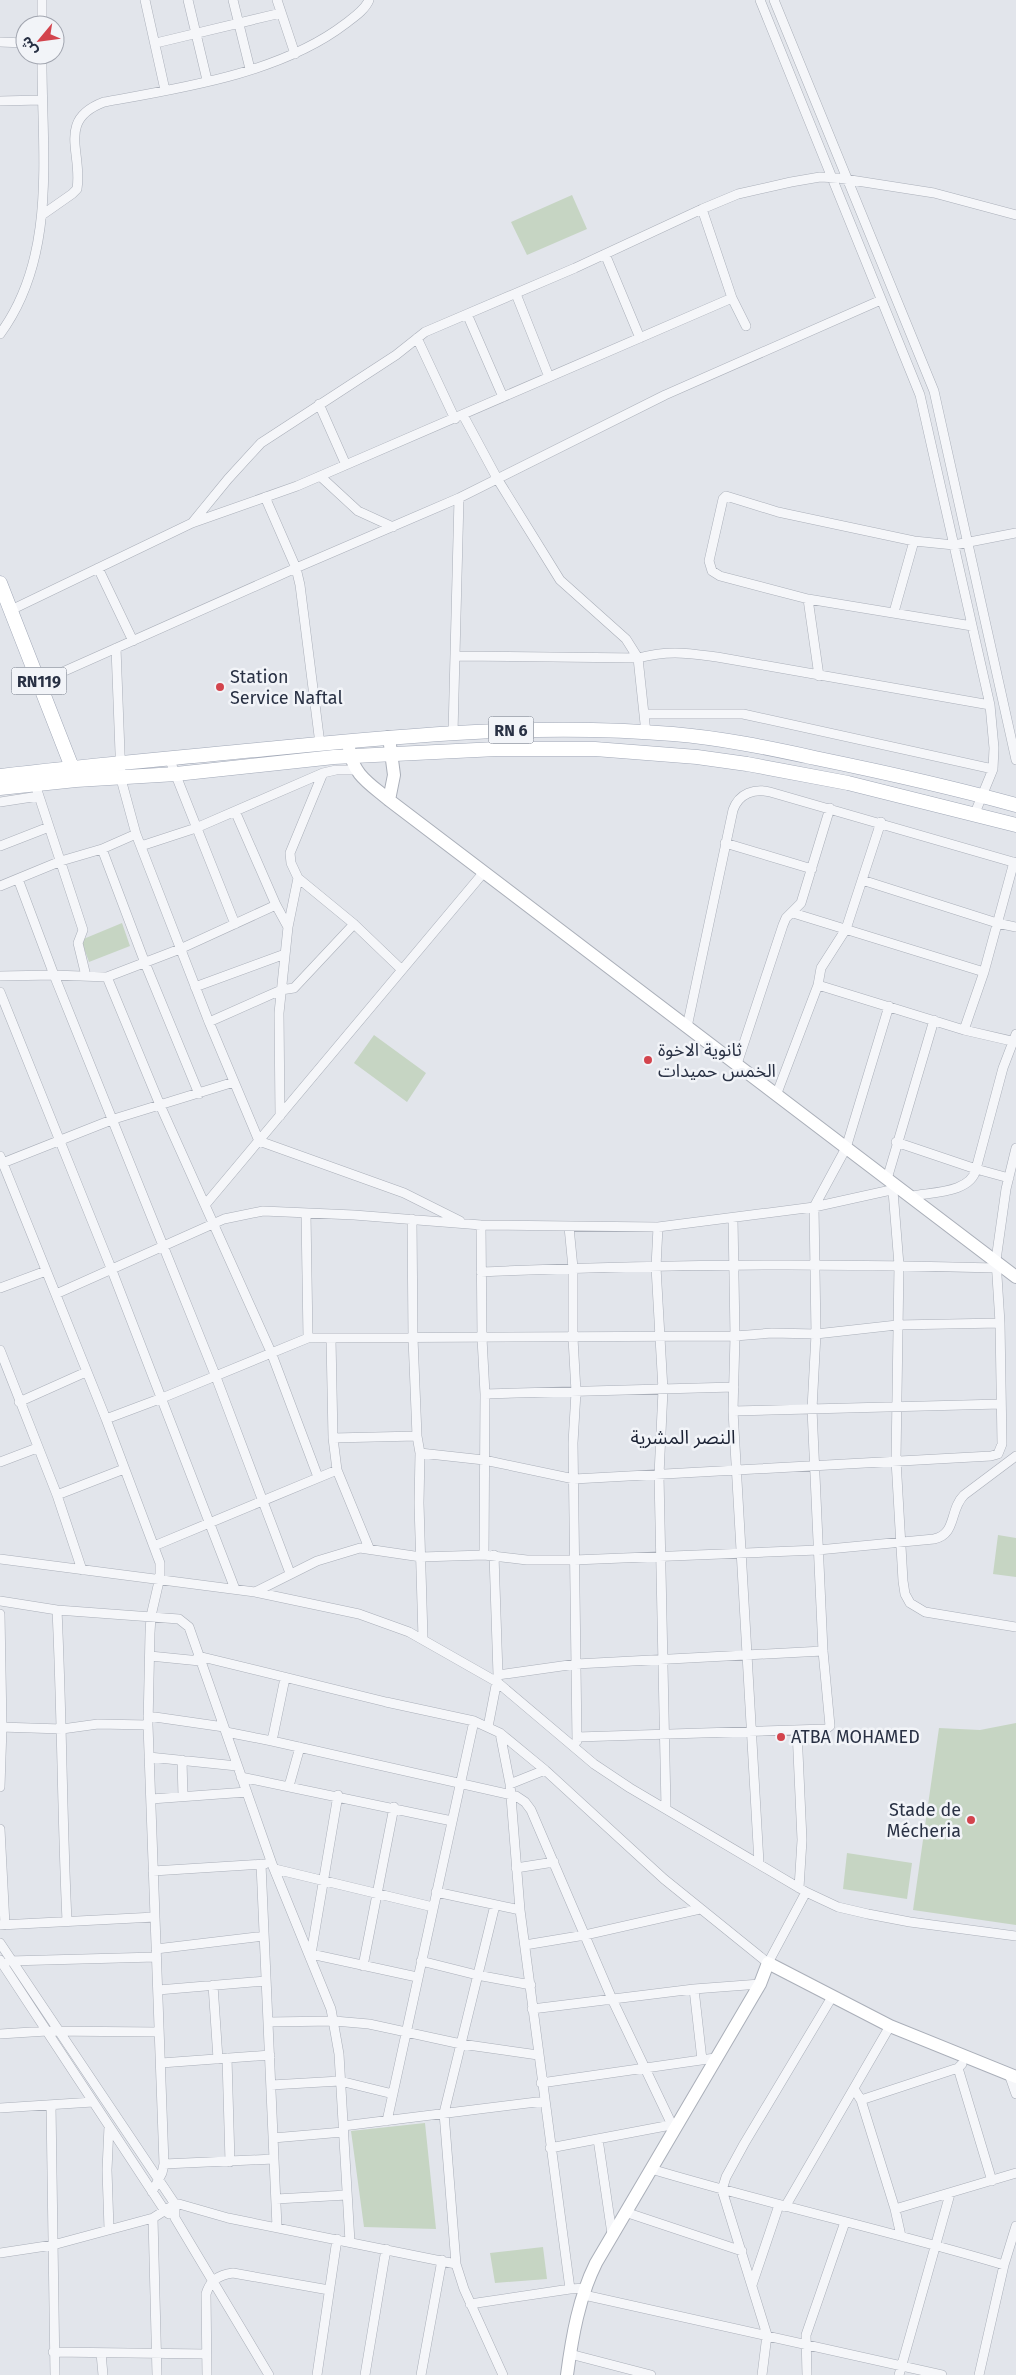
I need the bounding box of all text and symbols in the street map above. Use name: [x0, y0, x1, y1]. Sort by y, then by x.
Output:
north arrow: [15, 15, 65, 65]
text: ش: [17, 34, 41, 59]
place label: Station Service Naftal: [230, 666, 343, 709]
road number: RN119: [12, 668, 66, 694]
marker: Station Service Naftal: [214, 681, 226, 693]
road number: RN 6: [488, 716, 534, 744]
place label: ثانوية الاخوة الخمس حميدات: [658, 1039, 776, 1082]
marker: ثانوية الاخوة الخمس حميدات: [642, 1054, 654, 1066]
district label: النصر المشرية: [630, 1426, 736, 1449]
place label: ATBA MOHAMED: [791, 1726, 920, 1748]
marker: ATBA MOHAMED: [775, 1731, 787, 1743]
place label: Stade de Mécheria: [886, 1799, 961, 1842]
marker: Stade de Mécheria: [965, 1814, 977, 1826]

